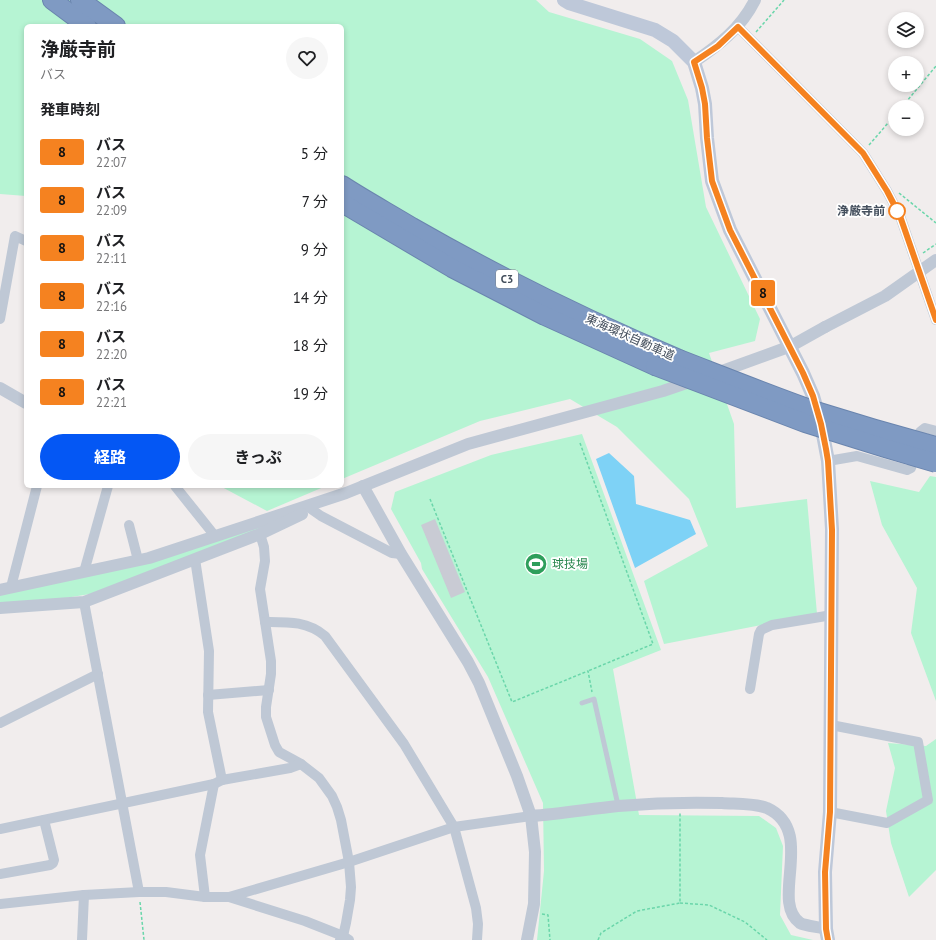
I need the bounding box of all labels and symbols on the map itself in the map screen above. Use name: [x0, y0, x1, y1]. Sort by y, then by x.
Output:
marker: 浄厳寺前: [888, 202, 906, 220]
place label: 浄厳寺前: [837, 203, 885, 218]
road number: C3: [496, 270, 518, 288]
line badge: 8: [750, 280, 776, 306]
street label: 東海環状自動車道: [583, 310, 677, 363]
sports icon: 球技場: [523, 551, 549, 577]
place label: 球技場: [552, 556, 588, 571]

